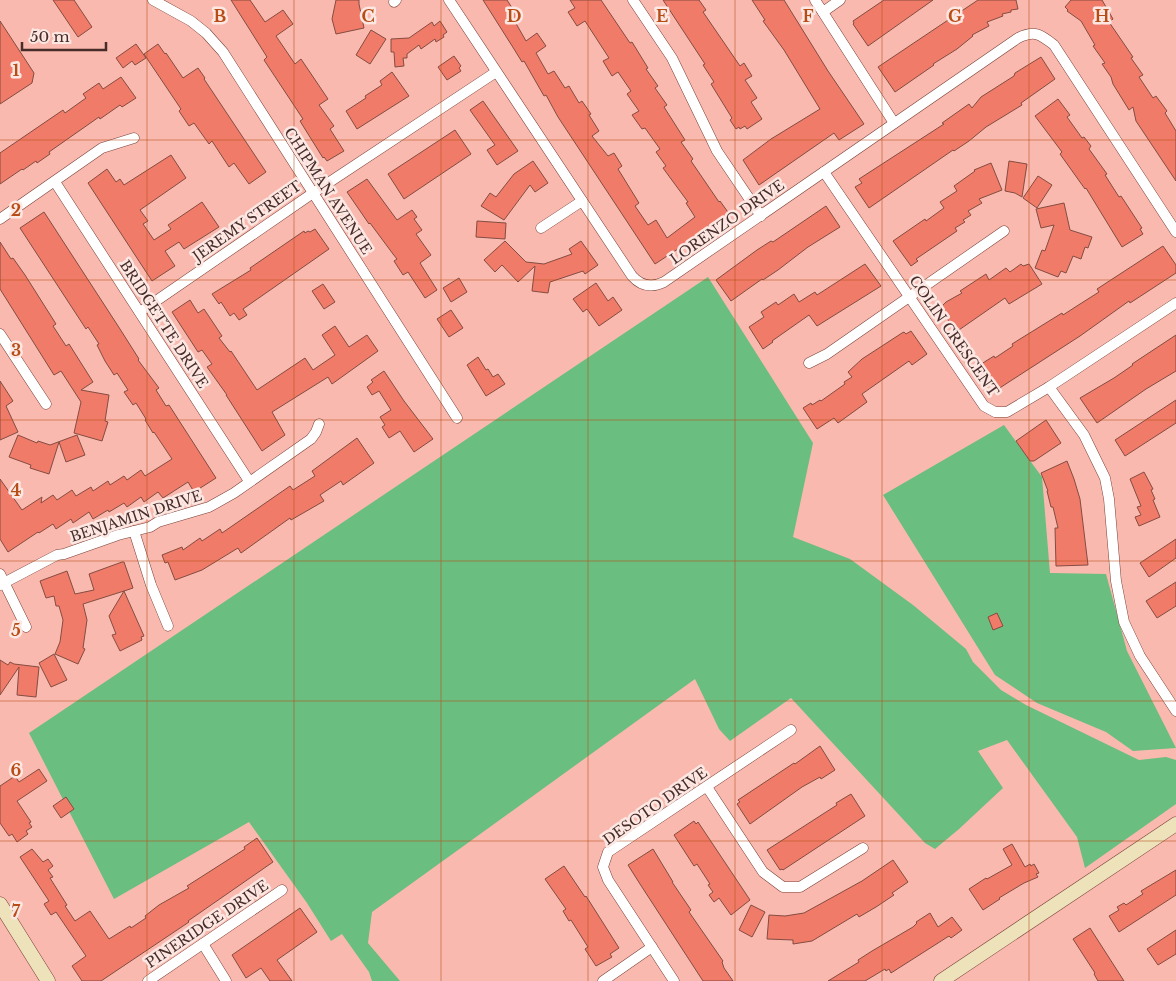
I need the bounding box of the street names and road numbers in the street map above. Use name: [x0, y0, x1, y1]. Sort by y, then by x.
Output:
street label: CHIPMAN AVENUE: [280, 124, 376, 258]
street label: LORENZO DRIVE: [666, 176, 788, 268]
street label: JEREMY STREET: [188, 177, 305, 266]
street label: BRIDGETTE DRIVE: [116, 257, 212, 391]
street label: COLIN CRESCENT: [905, 272, 1003, 400]
street label: BENJAMIN DRIVE: [68, 486, 204, 546]
street label: DESOTO DRIVE: [599, 763, 711, 849]
street label: PINERIDGE DRIVE: [142, 876, 272, 972]

